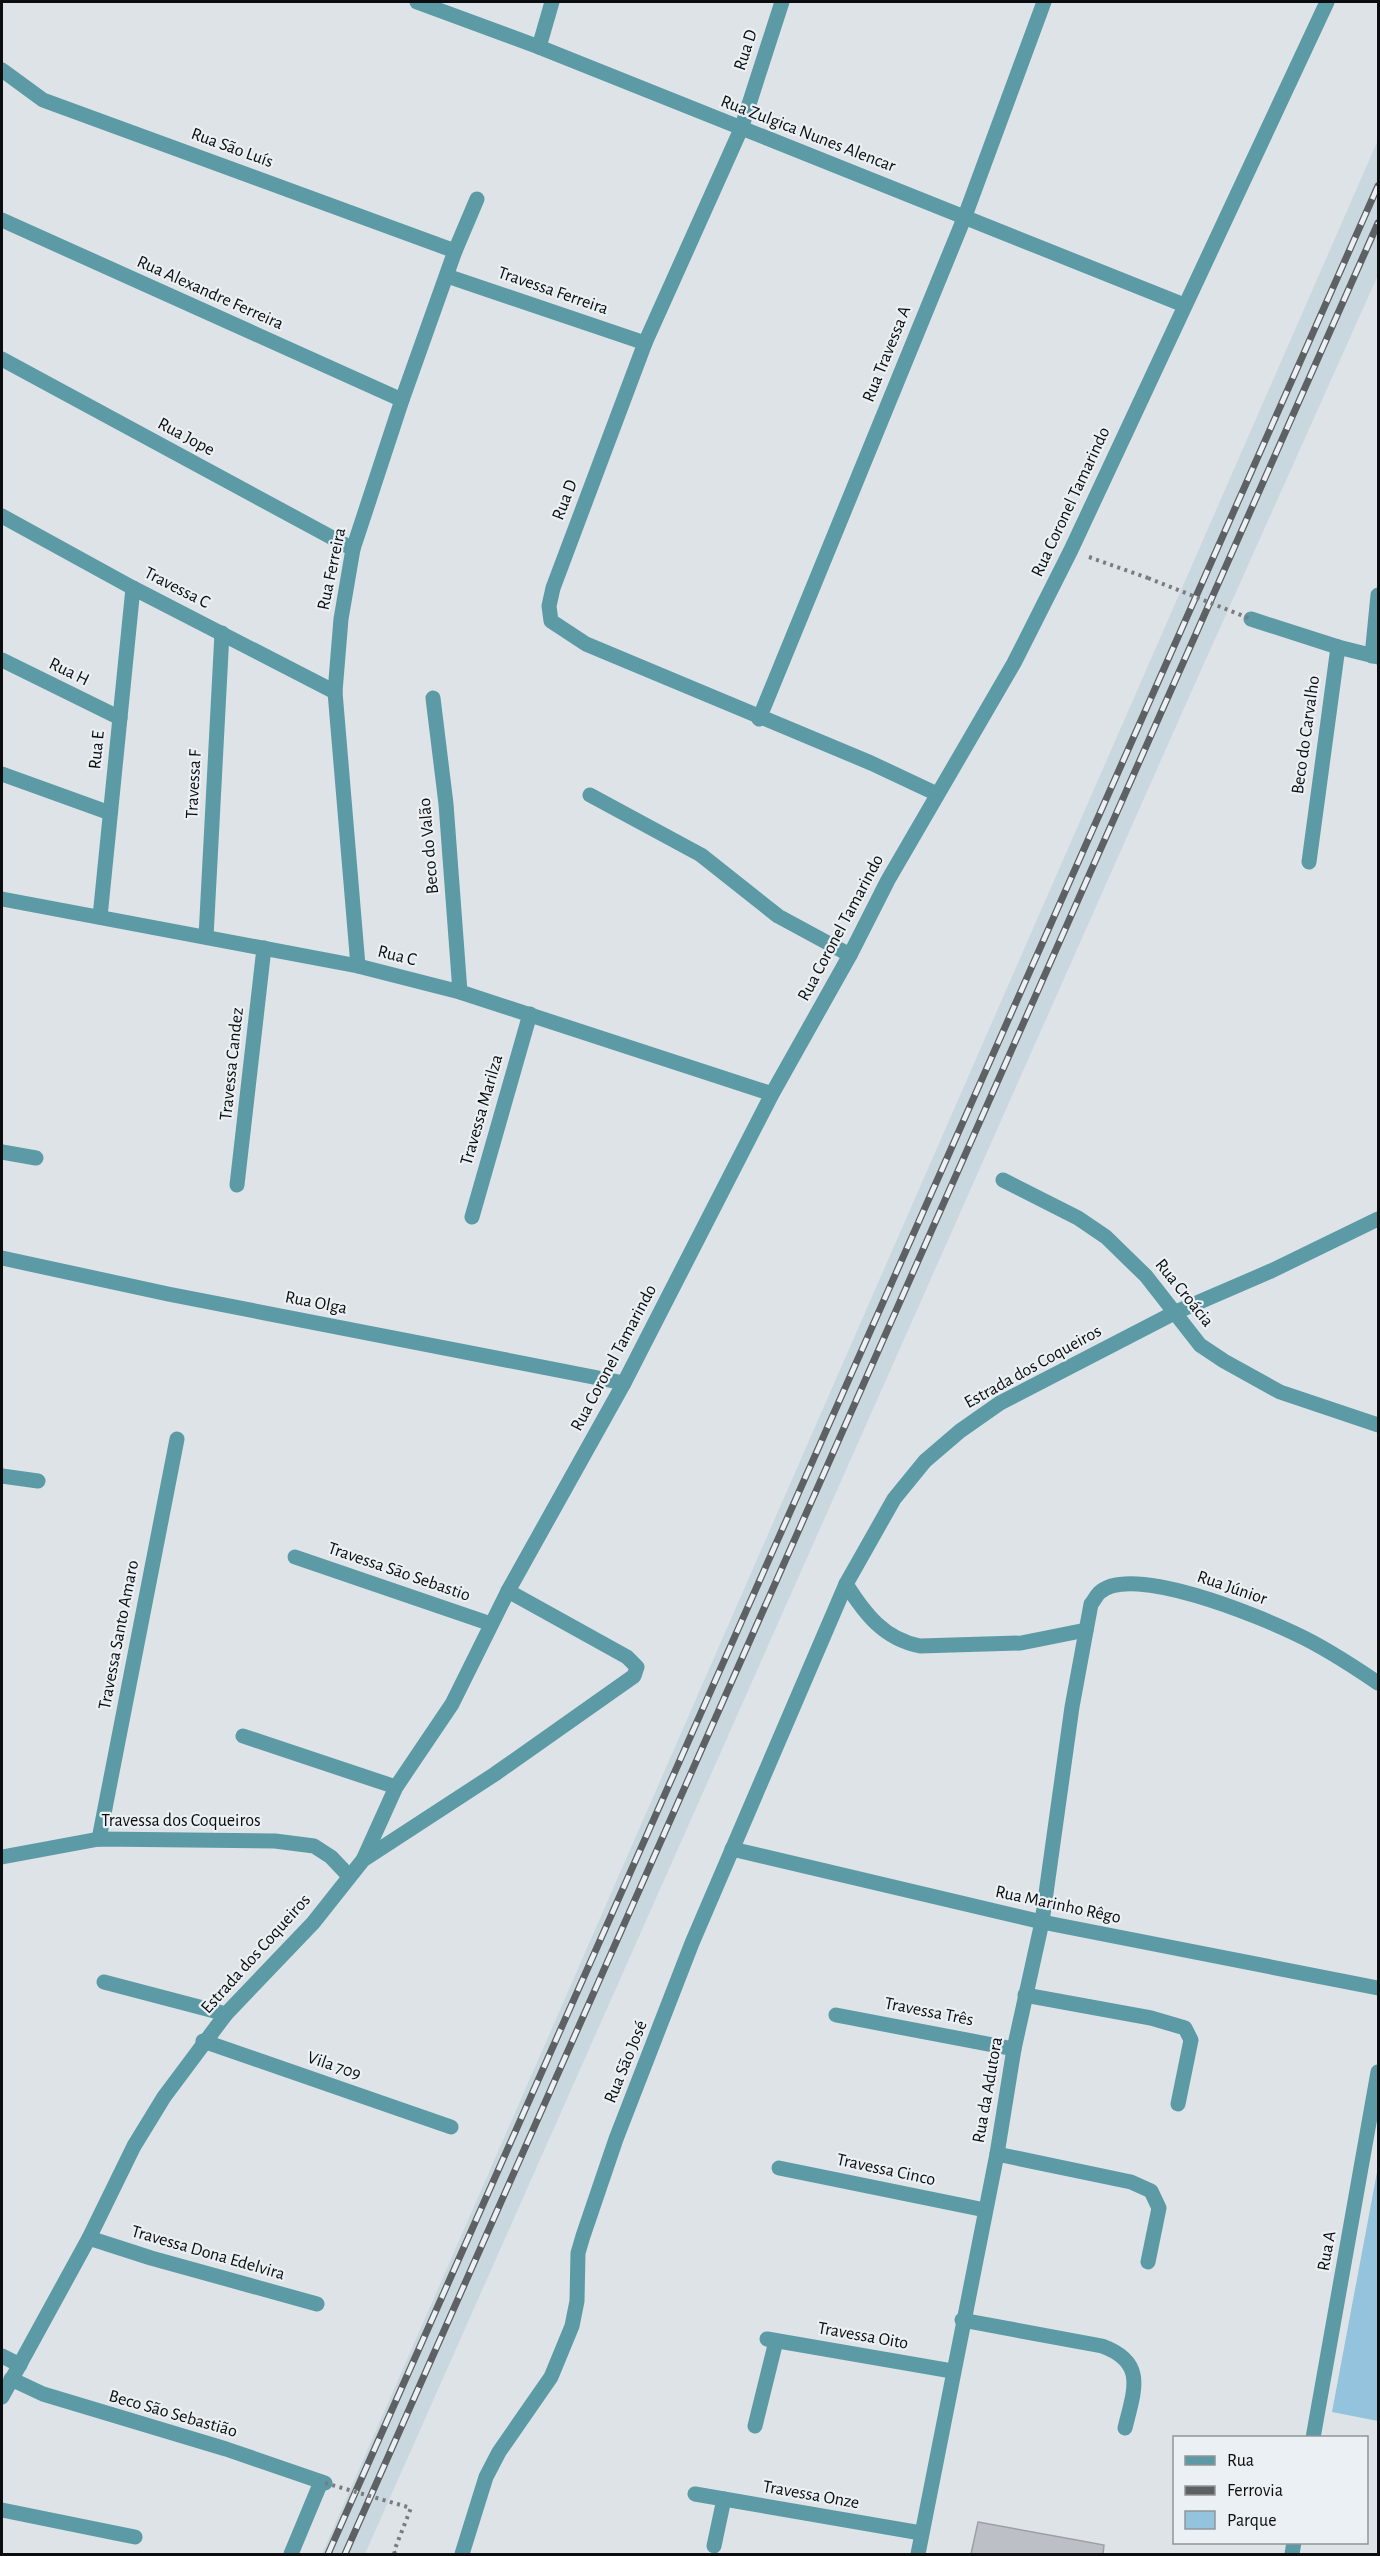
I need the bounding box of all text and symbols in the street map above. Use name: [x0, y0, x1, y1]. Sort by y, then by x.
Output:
street label: Rua D: [731, 27, 761, 73]
street label: Rua Zulgica Nunes Alencar: [718, 92, 898, 176]
street label: Rua São Luís: [189, 125, 275, 171]
street label: Rua Alexandre Ferreira: [134, 253, 286, 333]
street label: Travessa Ferreira: [496, 264, 610, 318]
street label: Rua Travessa A: [860, 303, 915, 405]
street label: Rua Jope: [155, 415, 217, 459]
street label: Rua Coronel Tamarindo: [1028, 424, 1114, 580]
street label: Rua D: [549, 477, 581, 523]
street label: Rua Ferreira: [314, 526, 350, 612]
street label: Travessa C: [141, 564, 213, 612]
street label: Rua H: [46, 655, 92, 689]
street label: Beco do Carvalho: [1289, 674, 1323, 795]
street label: Rua E: [86, 729, 108, 770]
street label: Travessa F: [183, 749, 205, 819]
street label: Beco do Valão: [416, 797, 442, 895]
street label: Rua Coronel Tamarindo: [795, 852, 887, 1004]
street label: Rua C: [376, 942, 418, 970]
street label: Travessa Candez: [217, 1007, 247, 1121]
street label: Travessa Marilza: [458, 1053, 506, 1167]
street label: Rua Croácia: [1151, 1256, 1217, 1330]
street label: Rua Coronel Tamarindo: [568, 1282, 660, 1434]
street label: Rua Olga: [283, 1288, 349, 1318]
street label: Estrada dos Coqueiros: [961, 1322, 1105, 1412]
street label: Travessa Sāo Sebastio: [325, 1539, 473, 1605]
street label: Travessa Santo Amaro: [96, 1559, 142, 1711]
street label: Rua Júnior: [1195, 1568, 1269, 1608]
street label: Travessa dos Coqueiros: [101, 1812, 261, 1830]
street label: Rua Marinho Rêgo: [994, 1883, 1123, 1927]
street label: Estrada dos Coqueiros: [198, 1891, 314, 2017]
street label: Travessa Três: [883, 1995, 975, 2029]
street label: Rua São José: [601, 2018, 651, 2106]
street label: Rua da Adutora: [970, 2036, 1006, 2144]
street label: Vila 709: [305, 2048, 363, 2084]
street label: Travessa Cinco: [835, 2151, 937, 2189]
street label: Travessa Dona Edelvira: [129, 2222, 287, 2284]
street label: Rua A: [1315, 2229, 1339, 2273]
street label: Travessa Oito: [816, 2319, 910, 2353]
street label: Beco São Sebastião: [107, 2387, 239, 2441]
legend: [1173, 2436, 1368, 2544]
text: Rua: [1227, 2452, 1254, 2470]
street label: Travessa Onze: [761, 2478, 861, 2512]
text: Ferrovia: [1227, 2482, 1283, 2500]
text: Parque: [1227, 2512, 1276, 2530]

